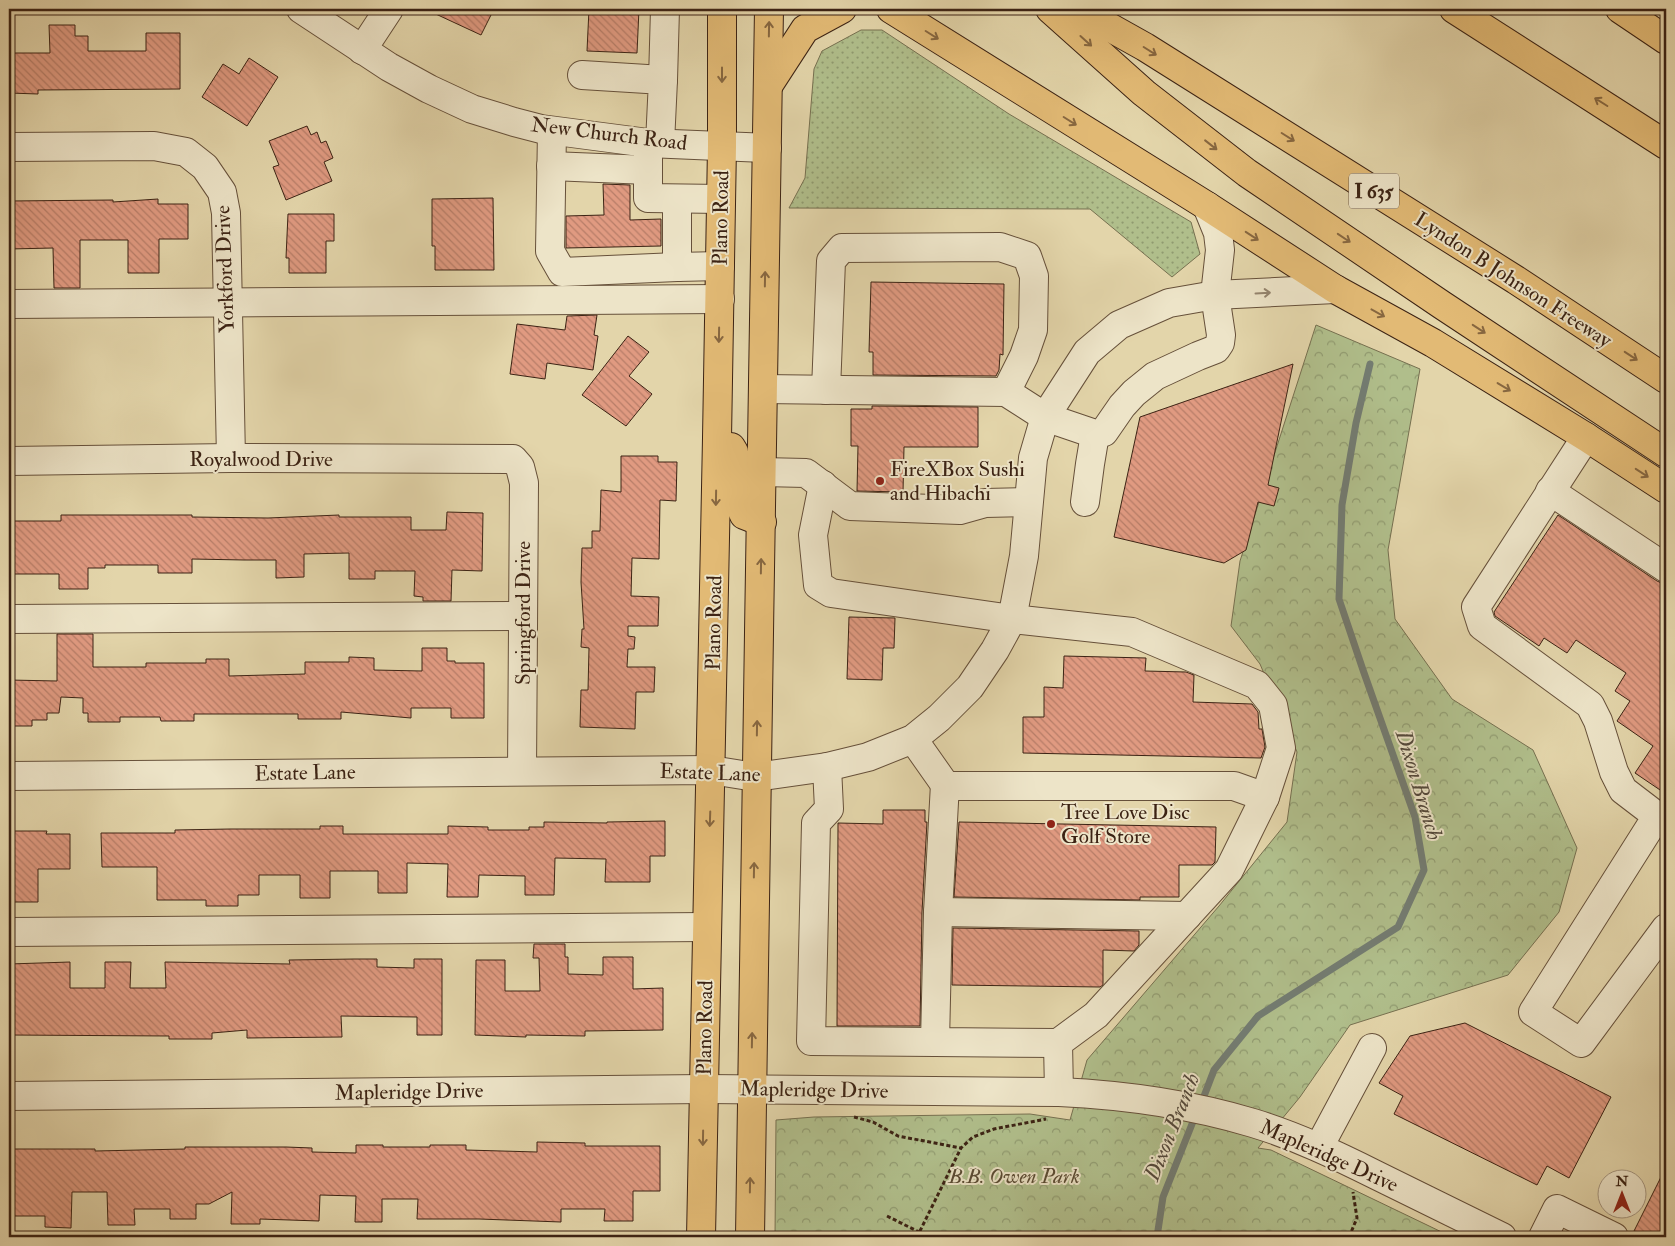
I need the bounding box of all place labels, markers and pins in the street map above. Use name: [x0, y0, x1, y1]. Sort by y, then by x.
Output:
place label: FireXBox Sushi and Hibachi: [890, 456, 1025, 507]
marker: FireXBox Sushi and Hibachi: [874, 475, 886, 487]
place label: Tree Love Disc Golf Store: [1061, 799, 1190, 850]
marker: Tree Love Disc Golf Store: [1045, 818, 1057, 830]

